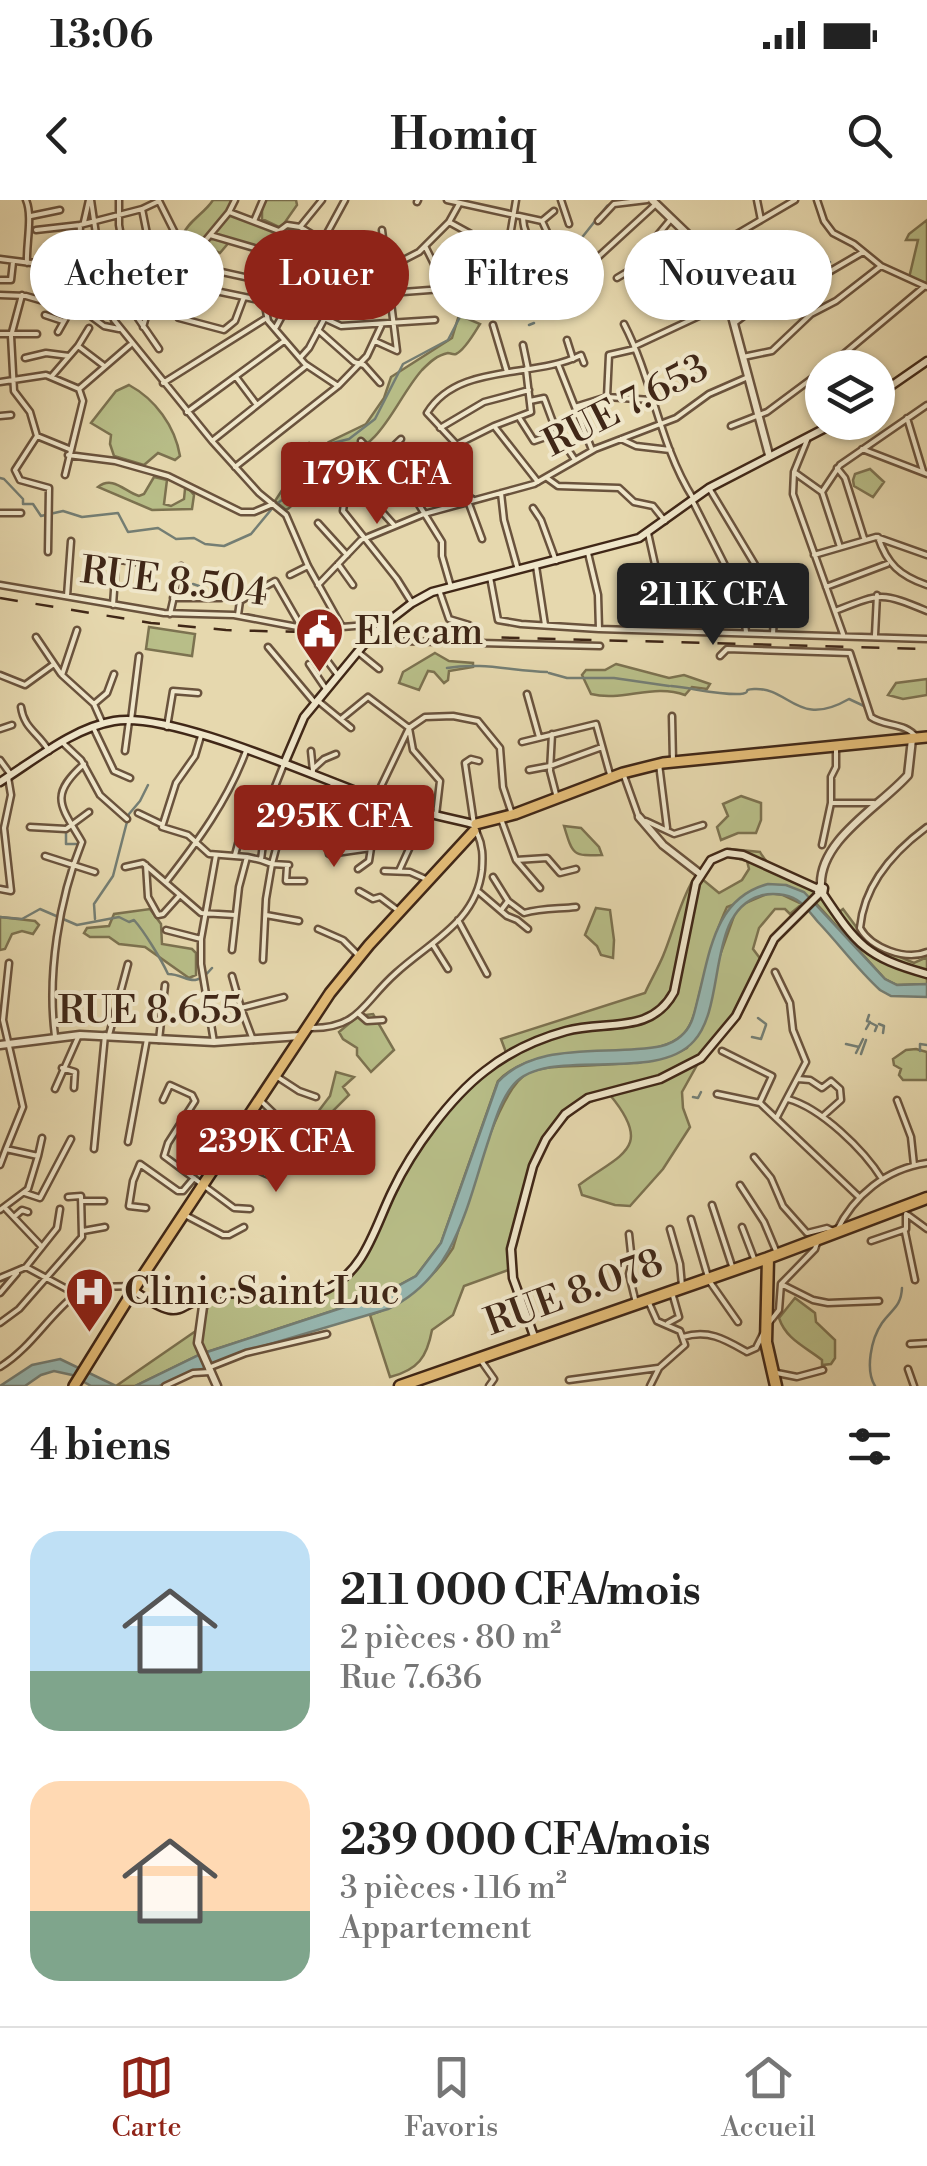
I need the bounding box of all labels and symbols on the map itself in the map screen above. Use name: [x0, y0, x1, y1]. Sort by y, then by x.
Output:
street label: RUE 7.653: [535, 344, 717, 468]
pin: 179K CFA: [274, 442, 480, 527]
street label: RUE 8.504: [78, 547, 270, 617]
pin: 211K CFA: [610, 563, 816, 648]
public building icon: Elecam: [294, 606, 346, 674]
place label: Elecam: [355, 609, 483, 656]
pin: 295K CFA: [231, 785, 437, 870]
street label: RUE 8.655: [58, 988, 242, 1035]
pin: 239K CFA: [173, 1110, 379, 1195]
street label: RUE 8.078: [479, 1239, 669, 1347]
hospital icon: Clinic Saint Luc: [63, 1266, 115, 1334]
place label: Clinic Saint Luc: [124, 1269, 400, 1316]

